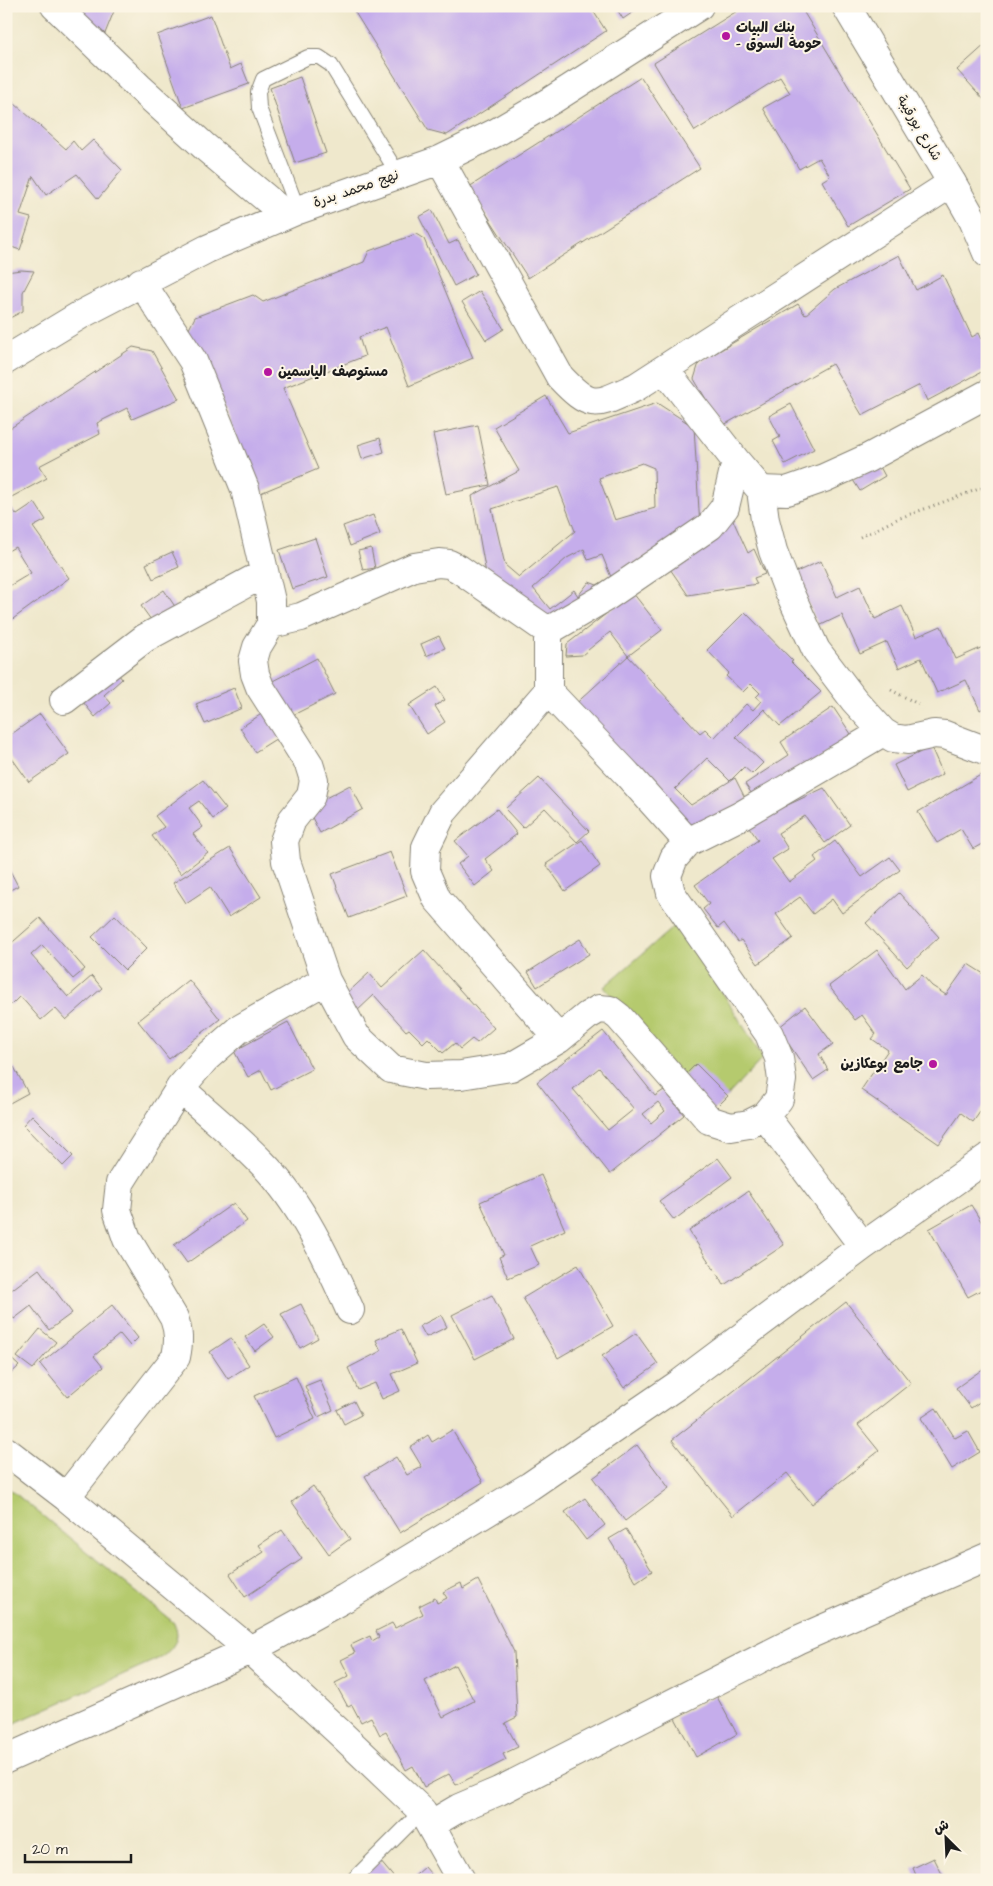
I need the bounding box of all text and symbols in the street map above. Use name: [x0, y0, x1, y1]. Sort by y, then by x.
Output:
place label: بنك البيات - حومة السوق: [736, 18, 821, 54]
marker: بنك البيات - حومة السوق: [720, 30, 732, 42]
street label: شارع بورقيبة: [892, 91, 946, 165]
street label: نهج محمد بدرة: [310, 165, 402, 213]
place label: مستوصف الياسمين: [278, 362, 388, 382]
marker: مستوصف الياسمين: [262, 366, 274, 378]
place label: جامع بوعكازين: [841, 1054, 923, 1074]
marker: جامع بوعكازين: [927, 1058, 939, 1070]
north arrow: [920, 1814, 970, 1864]
text: ش: [930, 1815, 952, 1839]
scale bar: [25, 1831, 131, 1863]
text: 20 m: [32, 1839, 68, 1860]

